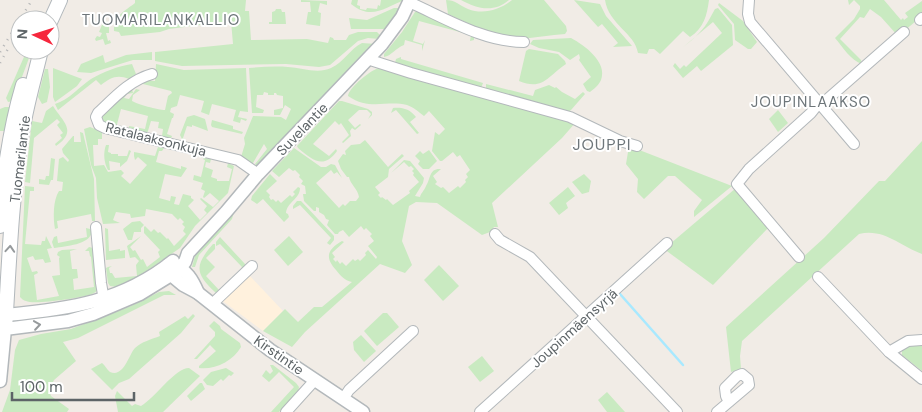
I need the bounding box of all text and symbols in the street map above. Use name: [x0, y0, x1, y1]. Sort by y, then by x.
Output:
north arrow: [10, 10, 60, 60]
district label: TUOMARILANKALLIO: [82, 10, 240, 30]
text: N: [13, 28, 31, 40]
district label: JOUPINLAAKSO: [751, 92, 871, 112]
street label: Suvelantie: [272, 99, 332, 159]
street label: Tuomarilantie: [6, 114, 34, 204]
street label: Ratalaaksonkuja: [104, 118, 208, 160]
district label: JOUPPI: [572, 134, 632, 155]
one-way arrow: [5, 245, 16, 253]
street label: Joupinmäensyrjä: [527, 284, 621, 372]
one-way arrow: [32, 321, 41, 331]
street label: Kirstintie: [250, 331, 308, 379]
scale bar: [12, 370, 135, 402]
text: 100 m: [20, 377, 63, 397]

